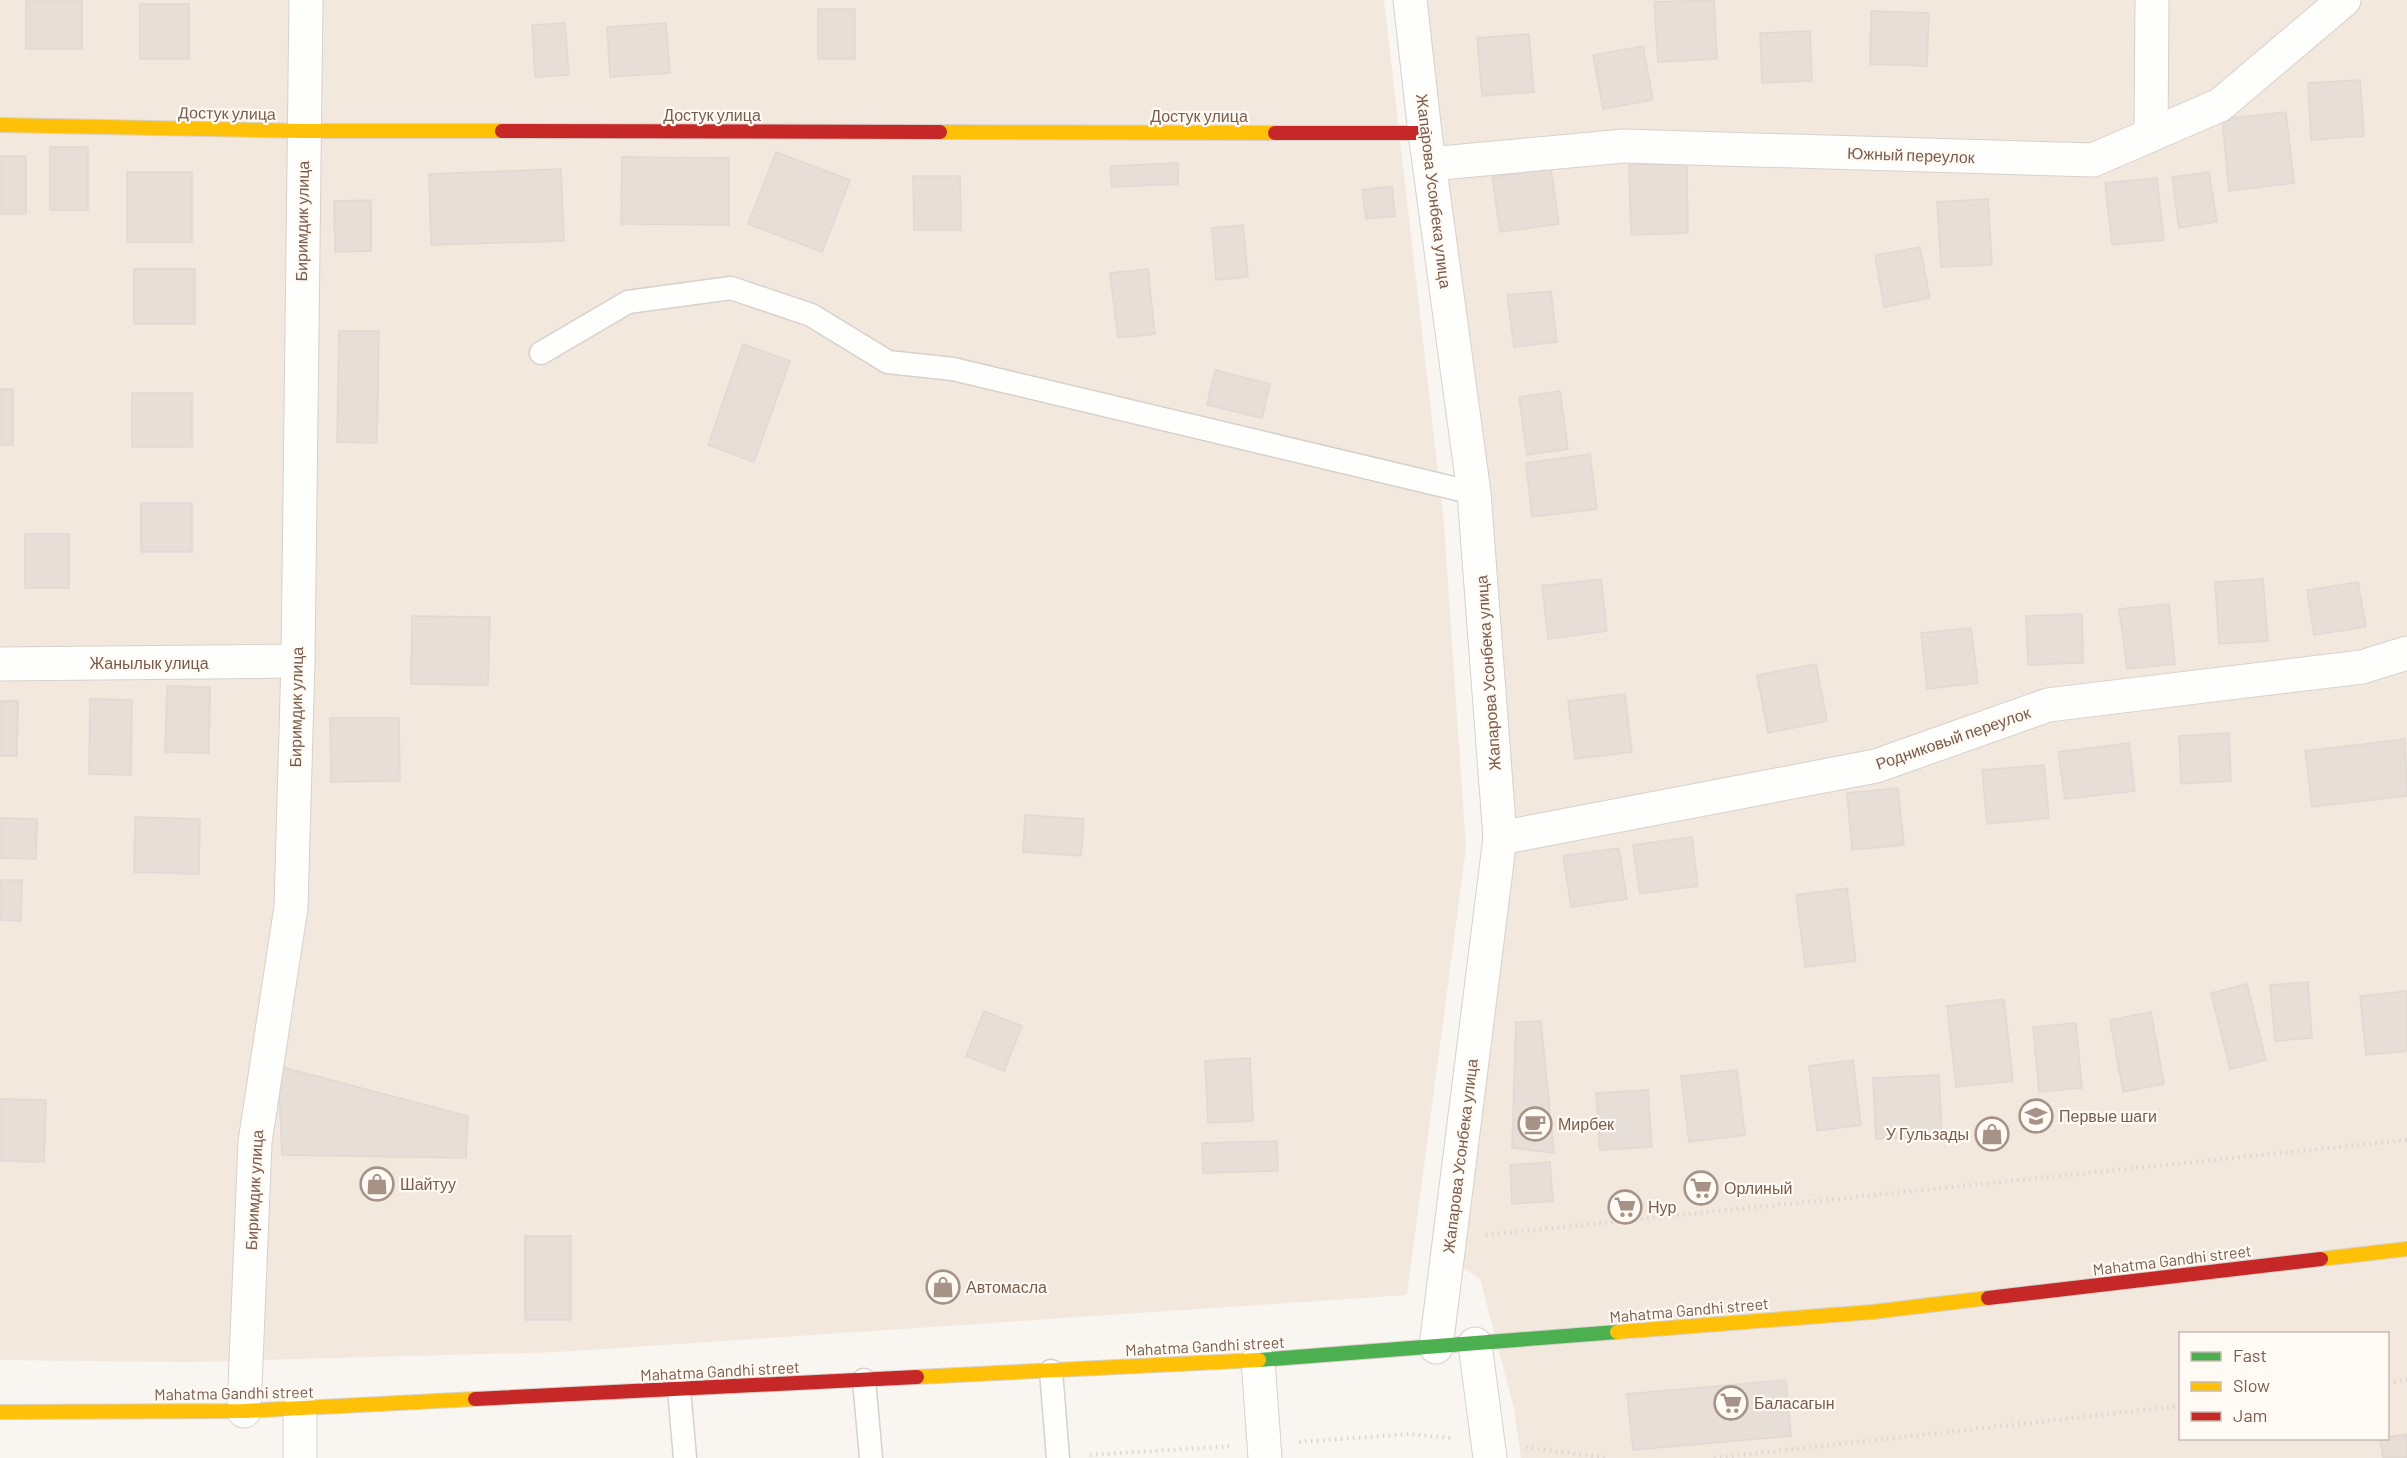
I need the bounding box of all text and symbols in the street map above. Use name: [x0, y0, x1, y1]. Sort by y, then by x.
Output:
street label: Жапарова Усонбека улица: [1413, 93, 1456, 289]
street label: Достук улица: [178, 102, 276, 123]
street label: Достук улица: [663, 105, 761, 124]
street label: Достук улица: [1150, 106, 1248, 125]
street label: Южный переулок: [1847, 143, 1976, 166]
street label: Биримдик улица: [291, 160, 312, 282]
street label: Жапарова Усонбека улица: [1471, 575, 1504, 771]
street label: Биримдик улица: [285, 646, 306, 768]
street label: Жанылык улица: [89, 653, 209, 672]
street label: Родниковый переулок: [1873, 702, 2033, 773]
street label: Жапарова Усонбека улица: [1438, 1057, 1481, 1254]
school or university icon: Первые шаги: [2018, 1098, 2054, 1134]
cafe icon: Мирбек: [1517, 1106, 1553, 1142]
place label: Первые шаги: [2059, 1106, 2157, 1125]
place label: Мирбек: [1558, 1114, 1615, 1133]
shop icon: У Гульзады: [1974, 1116, 2010, 1152]
place label: У Гульзады: [1886, 1124, 1969, 1143]
street label: Биримдик улица: [241, 1129, 266, 1251]
shop icon: Шайтуу: [359, 1166, 395, 1202]
supermarket icon: Орлиный: [1683, 1170, 1719, 1206]
place label: Шайтуу: [400, 1174, 456, 1193]
place label: Орлиный: [1724, 1178, 1792, 1197]
supermarket icon: Нур: [1607, 1189, 1643, 1225]
place label: Нур: [1648, 1197, 1676, 1216]
street label: Mahatma Gandhi street: [2091, 1240, 2252, 1279]
shop icon: Автомасла: [925, 1269, 961, 1305]
place label: Автомасла: [966, 1277, 1047, 1296]
street label: Mahatma Gandhi street: [1609, 1293, 1769, 1326]
street label: Mahatma Gandhi street: [1125, 1332, 1285, 1359]
legend: [2179, 1332, 2389, 1440]
text: Fast: [2233, 1344, 2267, 1366]
street label: Mahatma Gandhi street: [640, 1357, 800, 1384]
text: Slow: [2233, 1374, 2270, 1396]
street label: Mahatma Gandhi street: [154, 1382, 314, 1403]
supermarket icon: Баласагын: [1713, 1385, 1749, 1421]
place label: Баласагын: [1754, 1393, 1835, 1412]
text: Jam: [2233, 1404, 2267, 1426]

